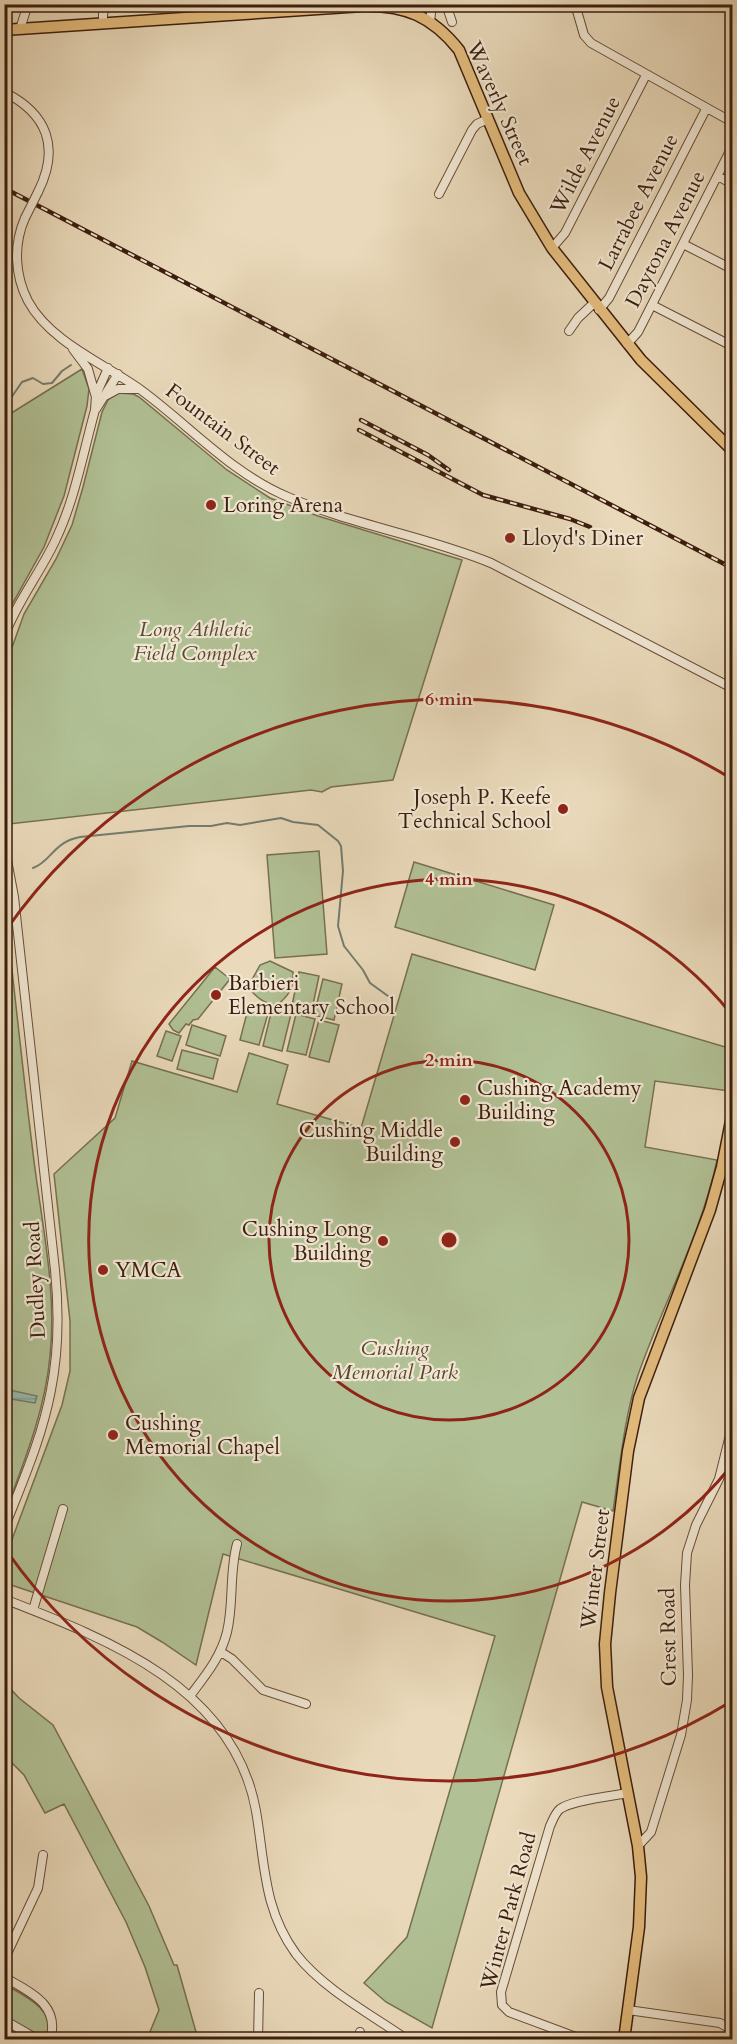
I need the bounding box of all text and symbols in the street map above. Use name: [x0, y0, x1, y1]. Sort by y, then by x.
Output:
street label: Waverly Street: [459, 36, 540, 170]
street label: Wilde Avenue: [543, 91, 628, 220]
street label: Larrabee Avenue: [591, 129, 685, 276]
street label: Daytona Avenue: [618, 166, 712, 313]
street label: Fountain Street: [159, 377, 286, 482]
place label: Loring Arena: [223, 491, 343, 520]
marker: Loring Arena: [204, 498, 218, 512]
place label: Lloyd's Diner: [522, 524, 644, 553]
marker: Lloyd's Diner: [503, 531, 517, 545]
park label: Long Athletic Field Complex: [133, 615, 257, 668]
text: 6 min: [425, 687, 473, 712]
place label: Joseph P. Keefe Technical School: [398, 783, 551, 836]
marker: Joseph P. Keefe Technical School: [556, 802, 570, 816]
text: 4 min: [425, 867, 473, 892]
place label: Barbieri Elementary School: [228, 969, 395, 1022]
marker: Barbieri Elementary School: [209, 988, 223, 1002]
text: 2 min: [425, 1048, 473, 1073]
place label: Cushing Academy Building: [477, 1074, 642, 1127]
marker: Cushing Academy Building: [458, 1093, 472, 1107]
place label: Cushing Middle Building: [299, 1116, 443, 1169]
marker: Cushing Middle Building: [448, 1135, 462, 1149]
place label: Cushing Long Building: [242, 1215, 371, 1268]
street label: Dudley Road: [18, 1221, 53, 1339]
centre of rings: [439, 1230, 459, 1250]
marker: Cushing Long Building: [376, 1234, 390, 1248]
place label: YMCA: [115, 1256, 181, 1285]
marker: YMCA: [96, 1263, 110, 1277]
park label: Cushing Memorial Park: [332, 1334, 459, 1387]
place label: Cushing Memorial Chapel: [125, 1409, 280, 1462]
marker: Cushing Memorial Chapel: [106, 1428, 120, 1442]
street label: Winter Street: [574, 1507, 617, 1632]
street label: Crest Road: [653, 1587, 684, 1687]
street label: Winter Park Road: [473, 1829, 544, 1994]

